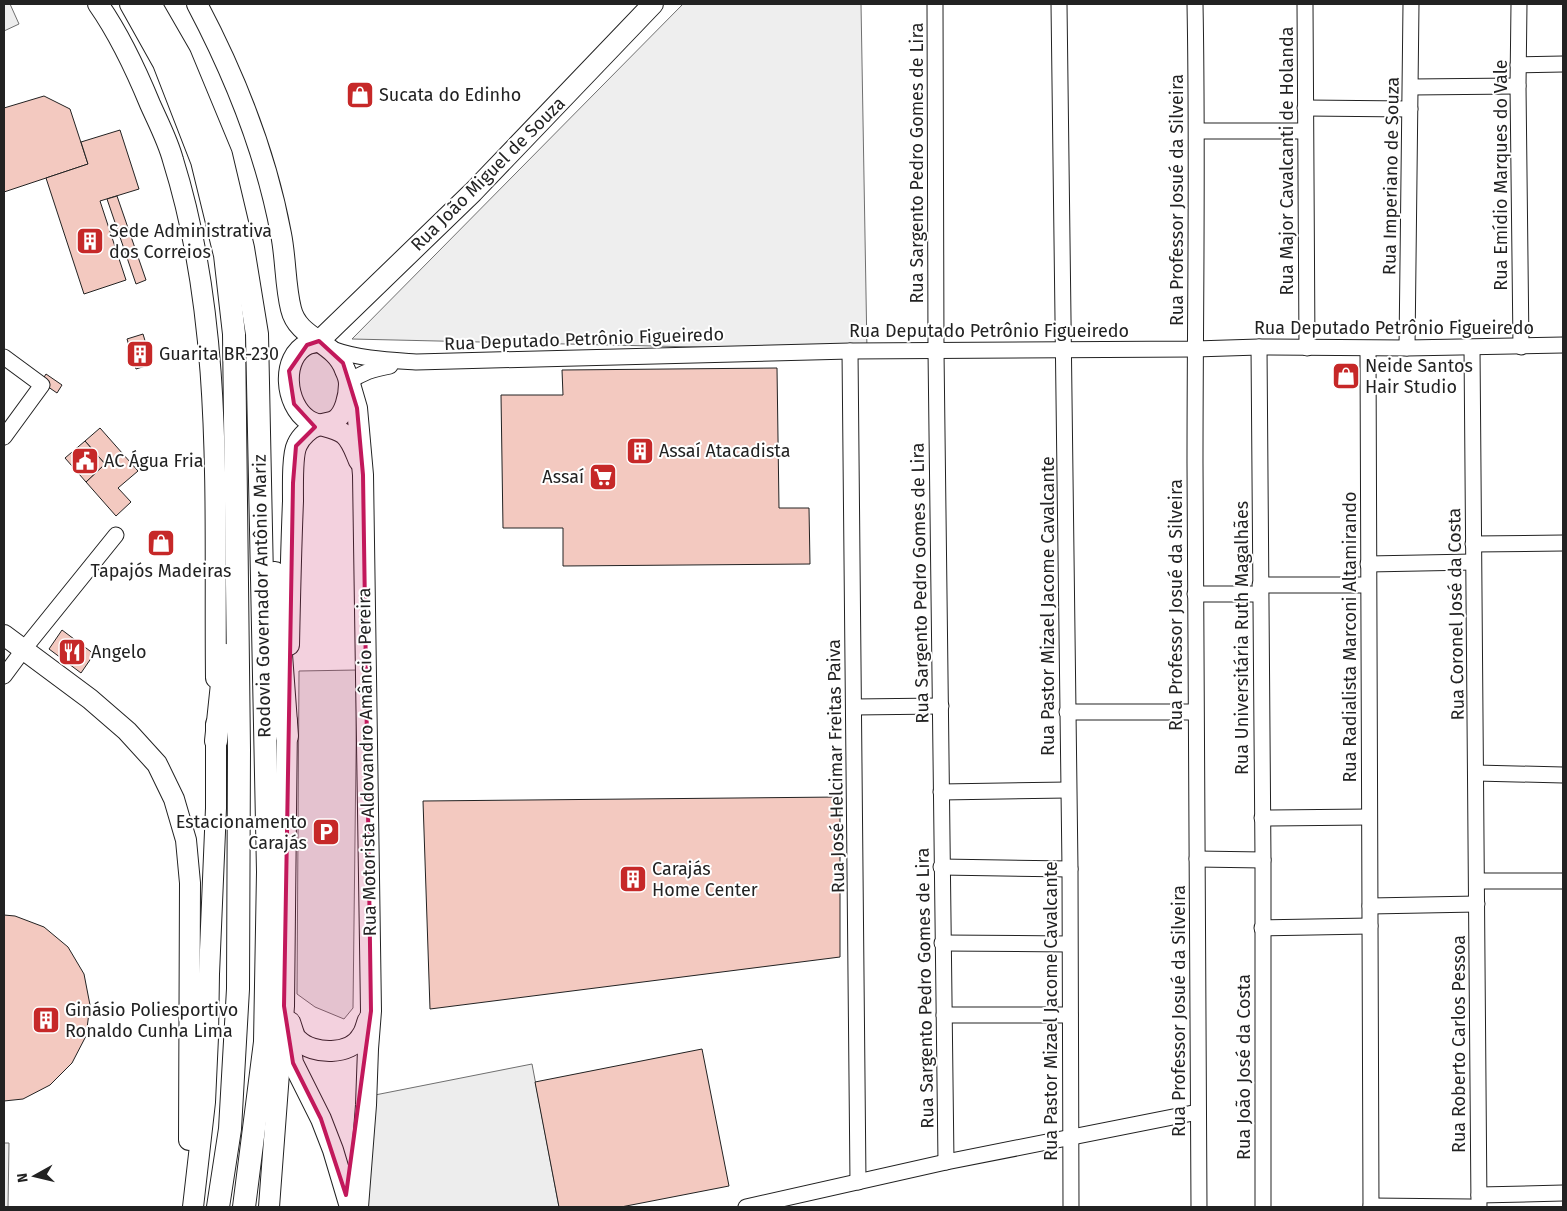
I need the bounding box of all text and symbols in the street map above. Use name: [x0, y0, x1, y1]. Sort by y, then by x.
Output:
street label: Rua Sargento Pedro Gomes de Lira: [906, 22, 928, 304]
street label: Rua Major Cavalcanti de Holanda: [1276, 27, 1298, 295]
street label: Rua Emídio Marques do Vale: [1490, 59, 1512, 291]
street label: Rua Professor Josué da Silveira: [1166, 74, 1188, 326]
street label: Rua Imperiano de Souza: [1378, 77, 1404, 275]
shop icon: Sucata do Edinho: [345, 80, 375, 110]
place label: Sucata do Edinho: [379, 84, 521, 106]
street label: Rua João Miguel de Souza: [406, 92, 570, 256]
place label: Sede Administrativa dos Correios: [109, 220, 272, 263]
building icon: Sede Administrativa dos Correios: [75, 226, 105, 256]
street label: Rua Deputado Petrônio Figueiredo: [1254, 317, 1534, 339]
street label: Rua Deputado Petrônio Figueiredo: [849, 320, 1129, 342]
street label: Rua Deputado Petrônio Figueiredo: [444, 323, 724, 355]
building icon: Guarita BR-230: [125, 339, 155, 369]
place label: Guarita BR-230: [159, 343, 279, 365]
place label: Neide Santos Hair Studio: [1365, 355, 1473, 398]
shop icon: Neide Santos Hair Studio: [1331, 361, 1361, 391]
building icon: Assaí Atacadista: [625, 436, 655, 466]
place label: Assaí Atacadista: [659, 440, 791, 462]
street label: Rua Sargento Pedro Gomes de Lira: [907, 442, 933, 724]
public building icon: AC Água Fria: [70, 446, 100, 476]
place label: AC Água Fria: [104, 449, 204, 472]
street label: Rodovia Governador Antônio Mariz: [249, 454, 275, 738]
street label: Rua Pastor Mizael Jacome Cavalcante: [1037, 456, 1059, 756]
supermarket icon: Assaí: [588, 462, 618, 492]
place label: Assaí: [542, 466, 584, 488]
street label: Rua Professor Josué da Silveira: [1165, 479, 1187, 731]
street label: Rua Radialista Marconi Altamirando: [1339, 491, 1361, 783]
street label: Rua Universitária Ruth Magalhães: [1231, 501, 1253, 775]
street label: Rua Coronel José da Costa: [1443, 508, 1469, 720]
shop icon: Tapajós Madeiras: [146, 528, 176, 558]
place label: Tapajós Madeiras: [91, 560, 231, 582]
street label: Rua Motorista Aldovandro Amâncio Pereira: [353, 587, 381, 937]
restaurant icon: Angelo: [57, 637, 87, 667]
street label: Rua José Helcimar Freitas Paiva: [823, 639, 849, 893]
place label: Angelo: [91, 641, 146, 663]
place label: Estacionamento Carajás: [176, 811, 307, 854]
parking icon: Estacionamento Carajás: [311, 817, 341, 847]
street label: Rua Sargento Pedro Gomes de Lira: [912, 847, 938, 1129]
place label: Carajás Home Center: [652, 858, 758, 901]
street label: Rua Pastor Mizael Jacome Cavalcante: [1040, 861, 1062, 1161]
building icon: Carajás Home Center: [618, 864, 648, 894]
street label: Rua Professor Josué da Silveira: [1168, 885, 1190, 1137]
street label: Rua Roberto Carlos Pessoa: [1448, 935, 1470, 1153]
street label: Rua João José da Costa: [1233, 974, 1255, 1160]
place label: Ginásio Poliesportivo Ronaldo Cunha Lima: [65, 999, 238, 1042]
building icon: Ginásio Poliesportivo Ronaldo Cunha Lima: [31, 1005, 61, 1035]
north arrow: [10, 1151, 60, 1201]
text: N: [14, 1172, 32, 1184]

